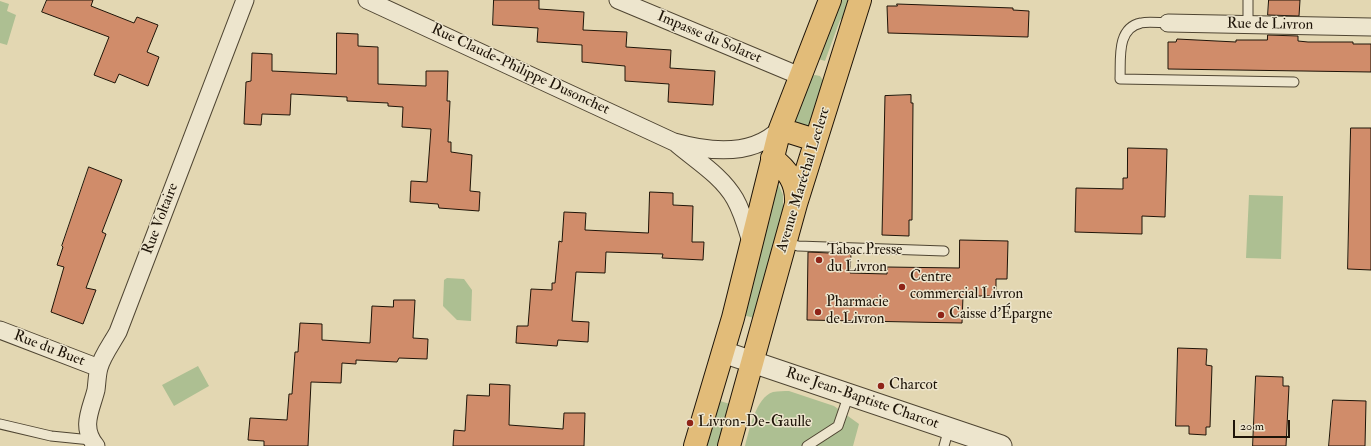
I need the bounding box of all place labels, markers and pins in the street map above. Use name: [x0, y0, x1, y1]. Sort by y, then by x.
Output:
place label: Tabac Presse du Livron: [827, 242, 902, 277]
marker: Tabac Presse du Livron: [814, 255, 824, 265]
place label: Centre commercial Livron: [910, 269, 1023, 304]
marker: Centre commercial Livron: [897, 282, 907, 292]
place label: Pharmacie de Livron: [826, 294, 888, 329]
place label: Caisse d'Épargne: [949, 306, 1052, 324]
marker: Pharmacie de Livron: [813, 307, 823, 317]
marker: Caisse d'Épargne: [936, 310, 946, 320]
place label: Charcot: [889, 377, 938, 395]
marker: Charcot: [876, 381, 886, 391]
place label: Livron-De-Gaulle: [698, 414, 811, 432]
marker: Livron-De-Gaulle: [685, 418, 695, 428]

